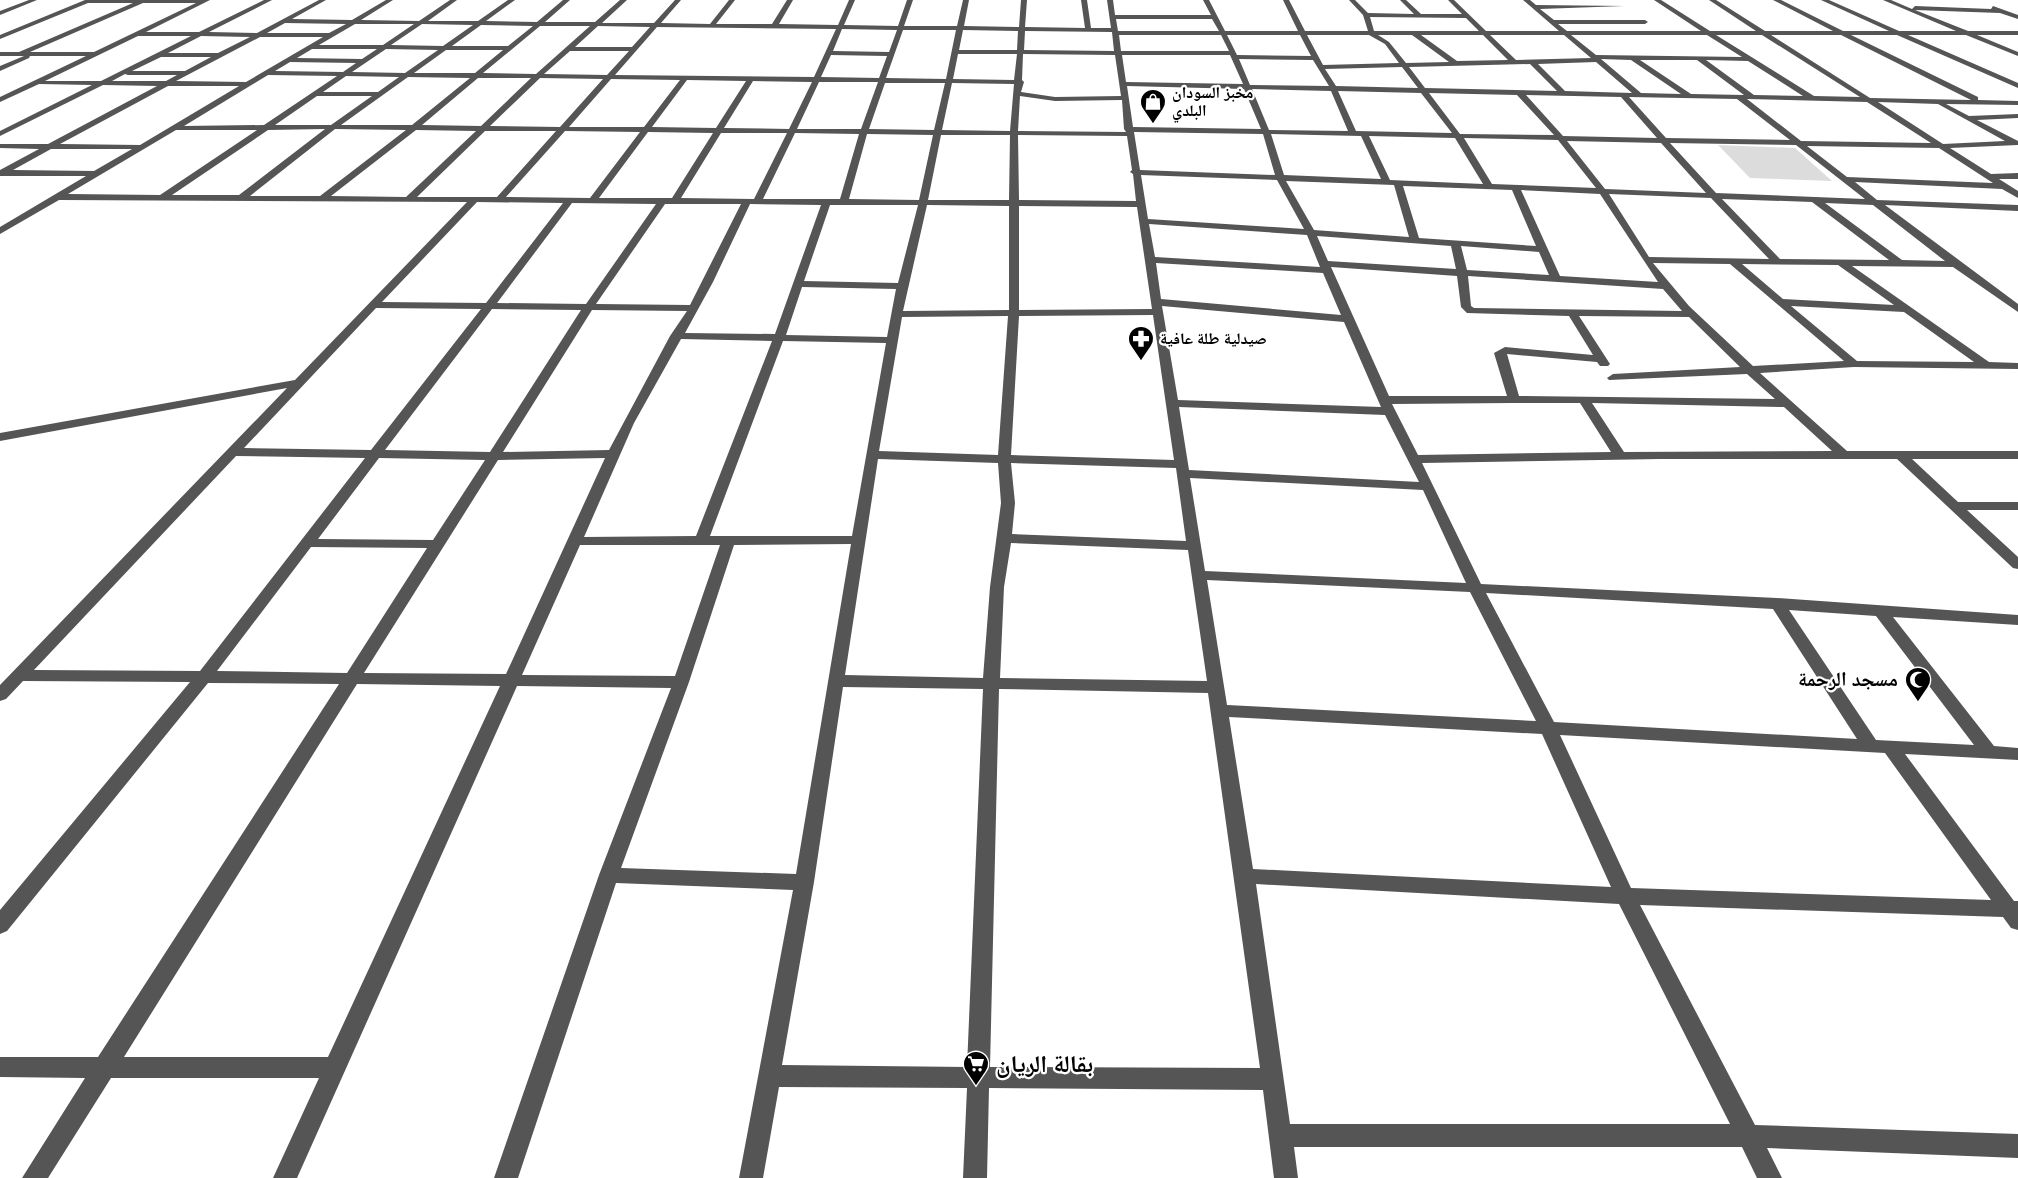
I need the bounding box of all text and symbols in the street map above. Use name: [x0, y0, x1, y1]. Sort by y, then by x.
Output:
place label: مخبز السودان البلدي: [1172, 83, 1253, 123]
shop icon: مخبز السودان البلدي: [1138, 87, 1168, 125]
pharmacy icon: صيدلية طلة عافية: [1126, 324, 1156, 362]
place label: صيدلية طلة عافية: [1160, 329, 1267, 349]
mosque icon: مسجد الرحمة: [1903, 665, 1933, 703]
place label: مسجد الرحمة: [1798, 668, 1898, 692]
supermarket icon: بقالة الريان: [961, 1049, 991, 1087]
place label: بقالة الريان: [996, 1050, 1093, 1079]

